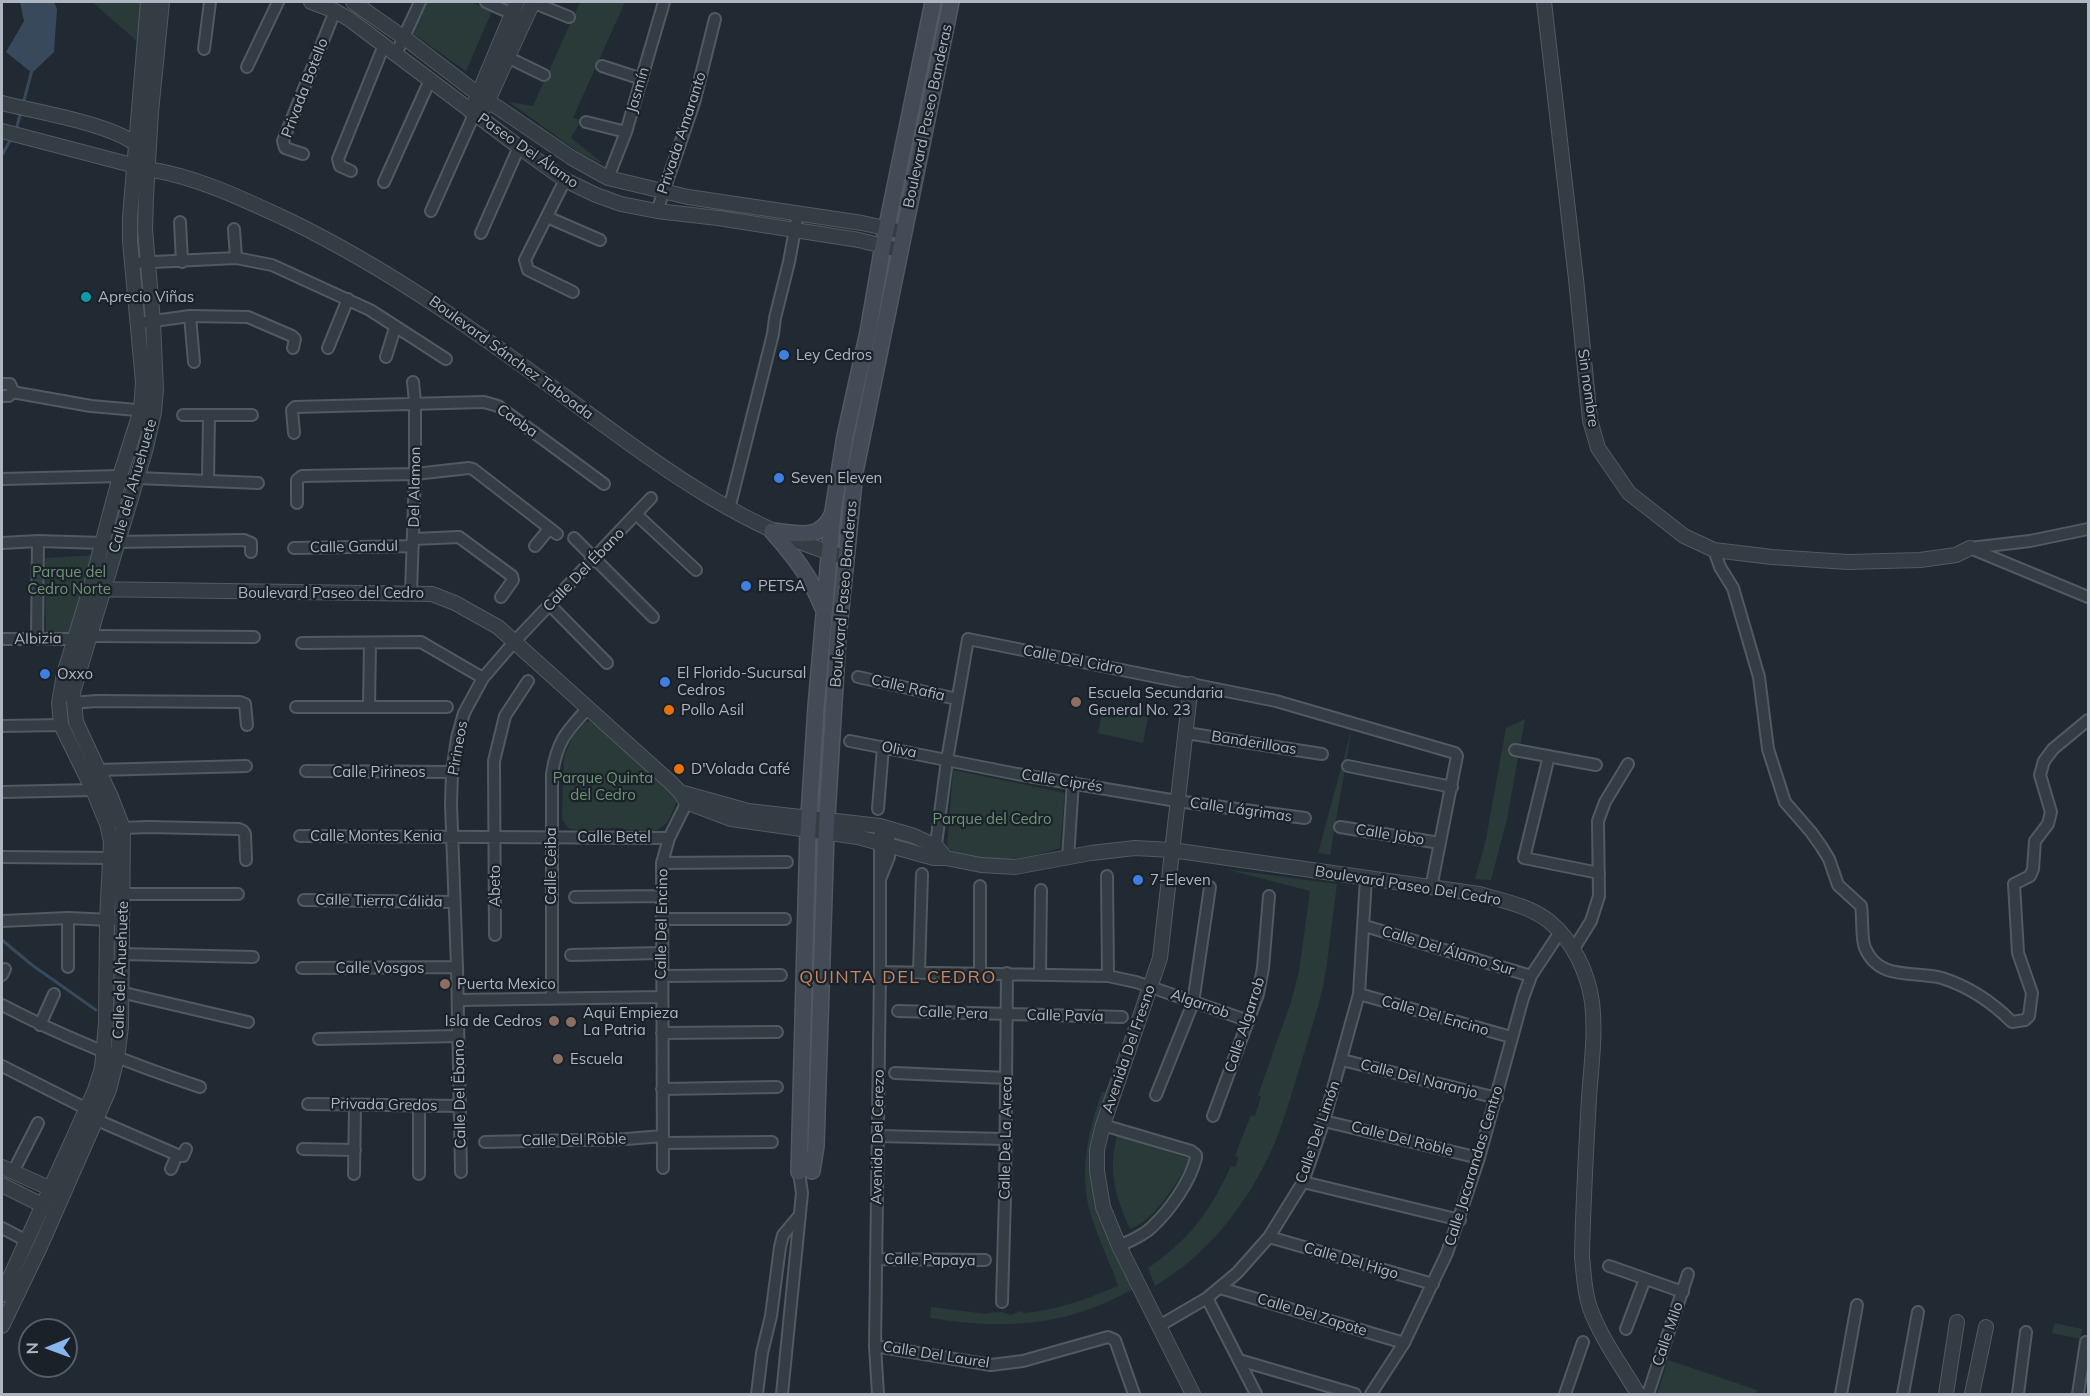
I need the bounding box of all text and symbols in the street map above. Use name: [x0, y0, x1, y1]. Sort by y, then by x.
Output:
street label: Boulevard Paseo Banderas: [900, 22, 956, 210]
street label: Privada Botello: [278, 36, 332, 140]
street label: Jasmín: [623, 65, 653, 115]
street label: Privada Amaranto: [654, 70, 710, 196]
street label: Paseo Del Álamo: [474, 110, 582, 192]
place label: Aprecio Viñas: [98, 288, 194, 306]
marker: Aprecio Viñas: [79, 290, 93, 304]
street label: Boulevard Sánchez Taboada: [425, 292, 597, 424]
place label: Ley Cedros: [796, 346, 872, 364]
marker: Ley Cedros: [777, 348, 791, 362]
street label: Sin nombre: [1574, 348, 1602, 428]
street label: Caoba: [493, 401, 541, 441]
street label: Calle del Ahuehuete: [105, 417, 161, 555]
street label: Del Alamon: [405, 446, 425, 528]
place label: Seven Eleven: [791, 469, 882, 487]
marker: Seven Eleven: [772, 471, 786, 485]
street label: Boulevard Paseo Banderas: [827, 500, 861, 688]
street label: Calle Del Ébano: [540, 524, 628, 616]
street label: Calle Gandul: [310, 537, 398, 557]
park label: Parque del Cedro Norte: [27, 563, 111, 598]
place label: PETSA: [758, 577, 805, 595]
marker: PETSA: [739, 579, 753, 593]
street label: Boulevard Paseo del Cedro: [238, 584, 424, 602]
street label: Albizia: [14, 630, 62, 648]
street label: Calle Del Cidro: [1021, 641, 1125, 679]
place label: El Florido-Sucursal Cedros: [677, 664, 806, 699]
place label: Oxxo: [57, 665, 93, 683]
marker: Oxxo: [38, 667, 52, 681]
street label: Calle Rafia: [869, 671, 947, 705]
marker: El Florido-Sucursal Cedros: [658, 675, 672, 689]
place label: Escuela Secundaria General No. 23: [1088, 684, 1223, 719]
marker: Escuela Secundaria General No. 23: [1069, 695, 1083, 709]
place label: Pollo Asil: [681, 701, 744, 719]
marker: Pollo Asil: [662, 703, 676, 717]
street label: Pirineos: [444, 719, 472, 777]
street label: Banderilloas: [1210, 727, 1298, 759]
street label: Oliva: [880, 738, 918, 762]
place label: D'Volada Café: [691, 760, 790, 778]
marker: D'Volada Café: [672, 762, 686, 776]
street label: Calle Pirineos: [332, 763, 426, 781]
street label: Calle Ciprés: [1020, 766, 1104, 796]
park label: Parque Quinta del Cedro: [553, 769, 653, 804]
street label: Calle Lágrimas: [1189, 794, 1293, 826]
park label: Parque del Cedro: [933, 810, 1051, 828]
street label: Calle Jobo: [1354, 821, 1426, 849]
street label: Calle Montes Kenia: [310, 827, 442, 845]
street label: Calle Ceiba: [542, 827, 560, 905]
street label: Calle Betel: [577, 828, 651, 846]
street label: Boulevard Paseo Del Cedro: [1314, 862, 1502, 910]
street label: Abeto: [486, 865, 504, 907]
street label: Calle Del Encino: [652, 868, 672, 980]
place label: 7-Eleven: [1150, 871, 1211, 889]
marker: 7-Eleven: [1131, 873, 1145, 887]
street label: Calle Tierra Cálida: [315, 891, 443, 911]
street label: Calle del Ahuehuete: [110, 901, 132, 1039]
street label: Calle Del Álamo Sur: [1379, 922, 1517, 980]
street label: Calle Vosgos: [336, 959, 424, 977]
district label: QUINTA DEL CEDRO: [799, 967, 997, 989]
place label: Puerta Mexico: [457, 975, 556, 993]
street label: Calle Algarrob: [1221, 975, 1269, 1075]
marker: Puerta Mexico: [438, 977, 452, 991]
street label: Avenida Del Fresno: [1099, 983, 1159, 1115]
street label: Algarrob: [1168, 986, 1232, 1022]
street label: Calle Del Encino: [1379, 992, 1491, 1040]
street label: Calle Pera: [918, 1003, 988, 1023]
place label: Aqui Empieza La Patria: [583, 1004, 678, 1039]
street label: Calle Pavía: [1026, 1006, 1104, 1026]
place label: Isla de Cedros: [445, 1012, 542, 1030]
marker: Isla de Cedros: [547, 1014, 561, 1028]
marker: Aqui Empieza La Patria: [564, 1015, 578, 1029]
street label: Calle Del Ëbano: [450, 1039, 470, 1149]
place label: Escuela: [570, 1050, 623, 1068]
marker: Escuela: [551, 1052, 565, 1066]
street label: Calle Del Naranjo: [1358, 1056, 1480, 1102]
street label: Avenida Del Cerezo: [868, 1069, 888, 1205]
street label: Calle De La Areca: [996, 1076, 1016, 1200]
street label: Calle Del Limón: [1292, 1078, 1344, 1186]
street label: Calle Jacarandas Centro: [1441, 1084, 1507, 1248]
street label: Privada Gredos: [330, 1095, 438, 1115]
street label: Calle Del Roble: [1349, 1118, 1455, 1160]
street label: Calle Del Roble: [522, 1130, 626, 1150]
street label: Calle Del Higo: [1302, 1239, 1400, 1283]
street label: Calle Papaya: [884, 1250, 976, 1270]
street label: Calle Del Zapote: [1255, 1290, 1369, 1340]
street label: Calle Milo: [1649, 1299, 1687, 1369]
north arrow: [18, 1318, 78, 1378]
street label: Calle Del Laurel: [881, 1338, 991, 1372]
text: N: [22, 1342, 42, 1354]

